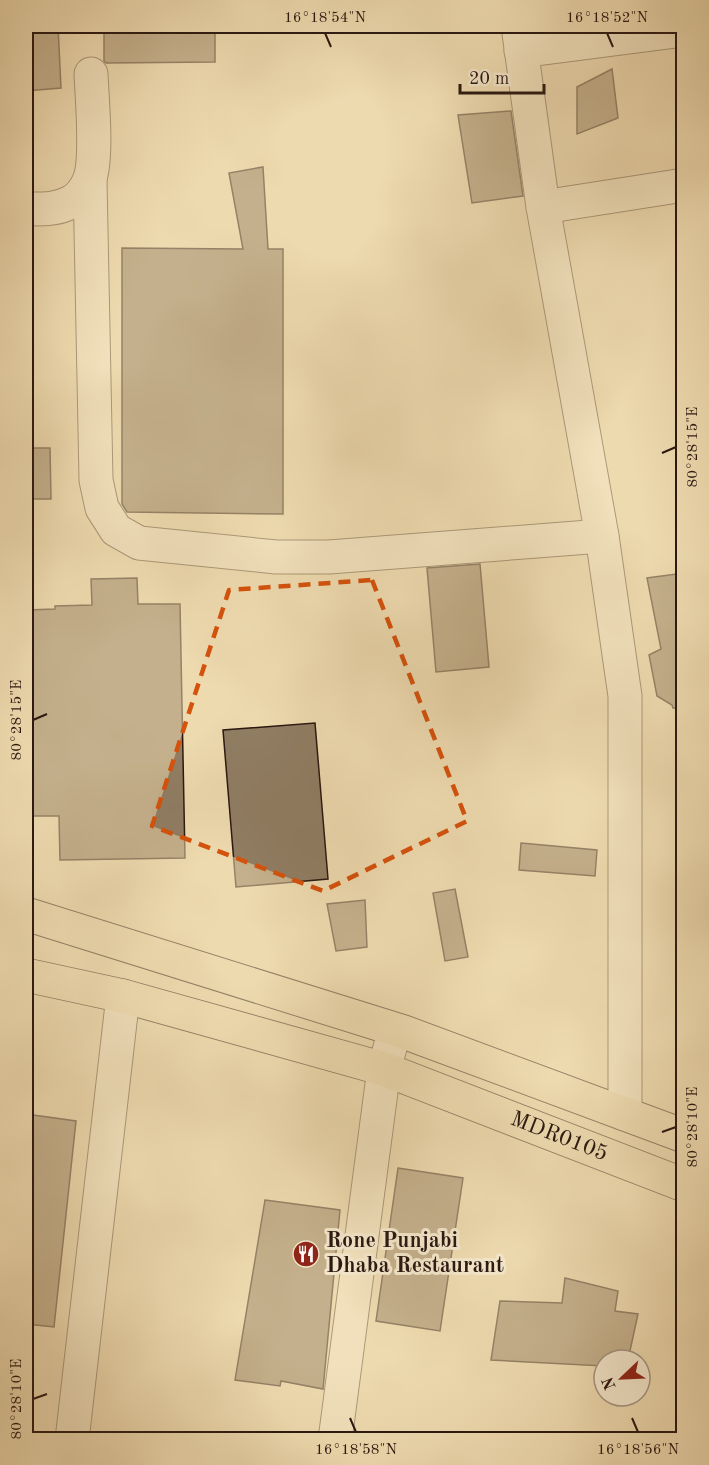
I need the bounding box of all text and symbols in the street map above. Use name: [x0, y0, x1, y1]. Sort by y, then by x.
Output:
text: 16°18'54"N: [284, 11, 366, 26]
text: 16°18'52"N: [566, 11, 648, 26]
scale bar: [460, 57, 544, 95]
text: 20 m: [469, 70, 509, 88]
text: 80°28'15"E: [686, 407, 701, 487]
text: 80°28'15"E: [10, 680, 25, 760]
text: 80°28'10"E: [686, 1087, 701, 1167]
street label: MDR0105: [507, 1108, 611, 1165]
place label: Rone Punjabi Dhaba Restaurant: [326, 1230, 504, 1277]
restaurant icon: Rone Punjabi Dhaba Restaurant: [291, 1239, 321, 1269]
north arrow: [592, 1348, 652, 1408]
text: 80°28'10"E: [10, 1359, 25, 1439]
text: N: [600, 1374, 620, 1392]
text: 16°18'58"N: [315, 1443, 397, 1458]
text: 16°18'56"N: [597, 1443, 679, 1458]

